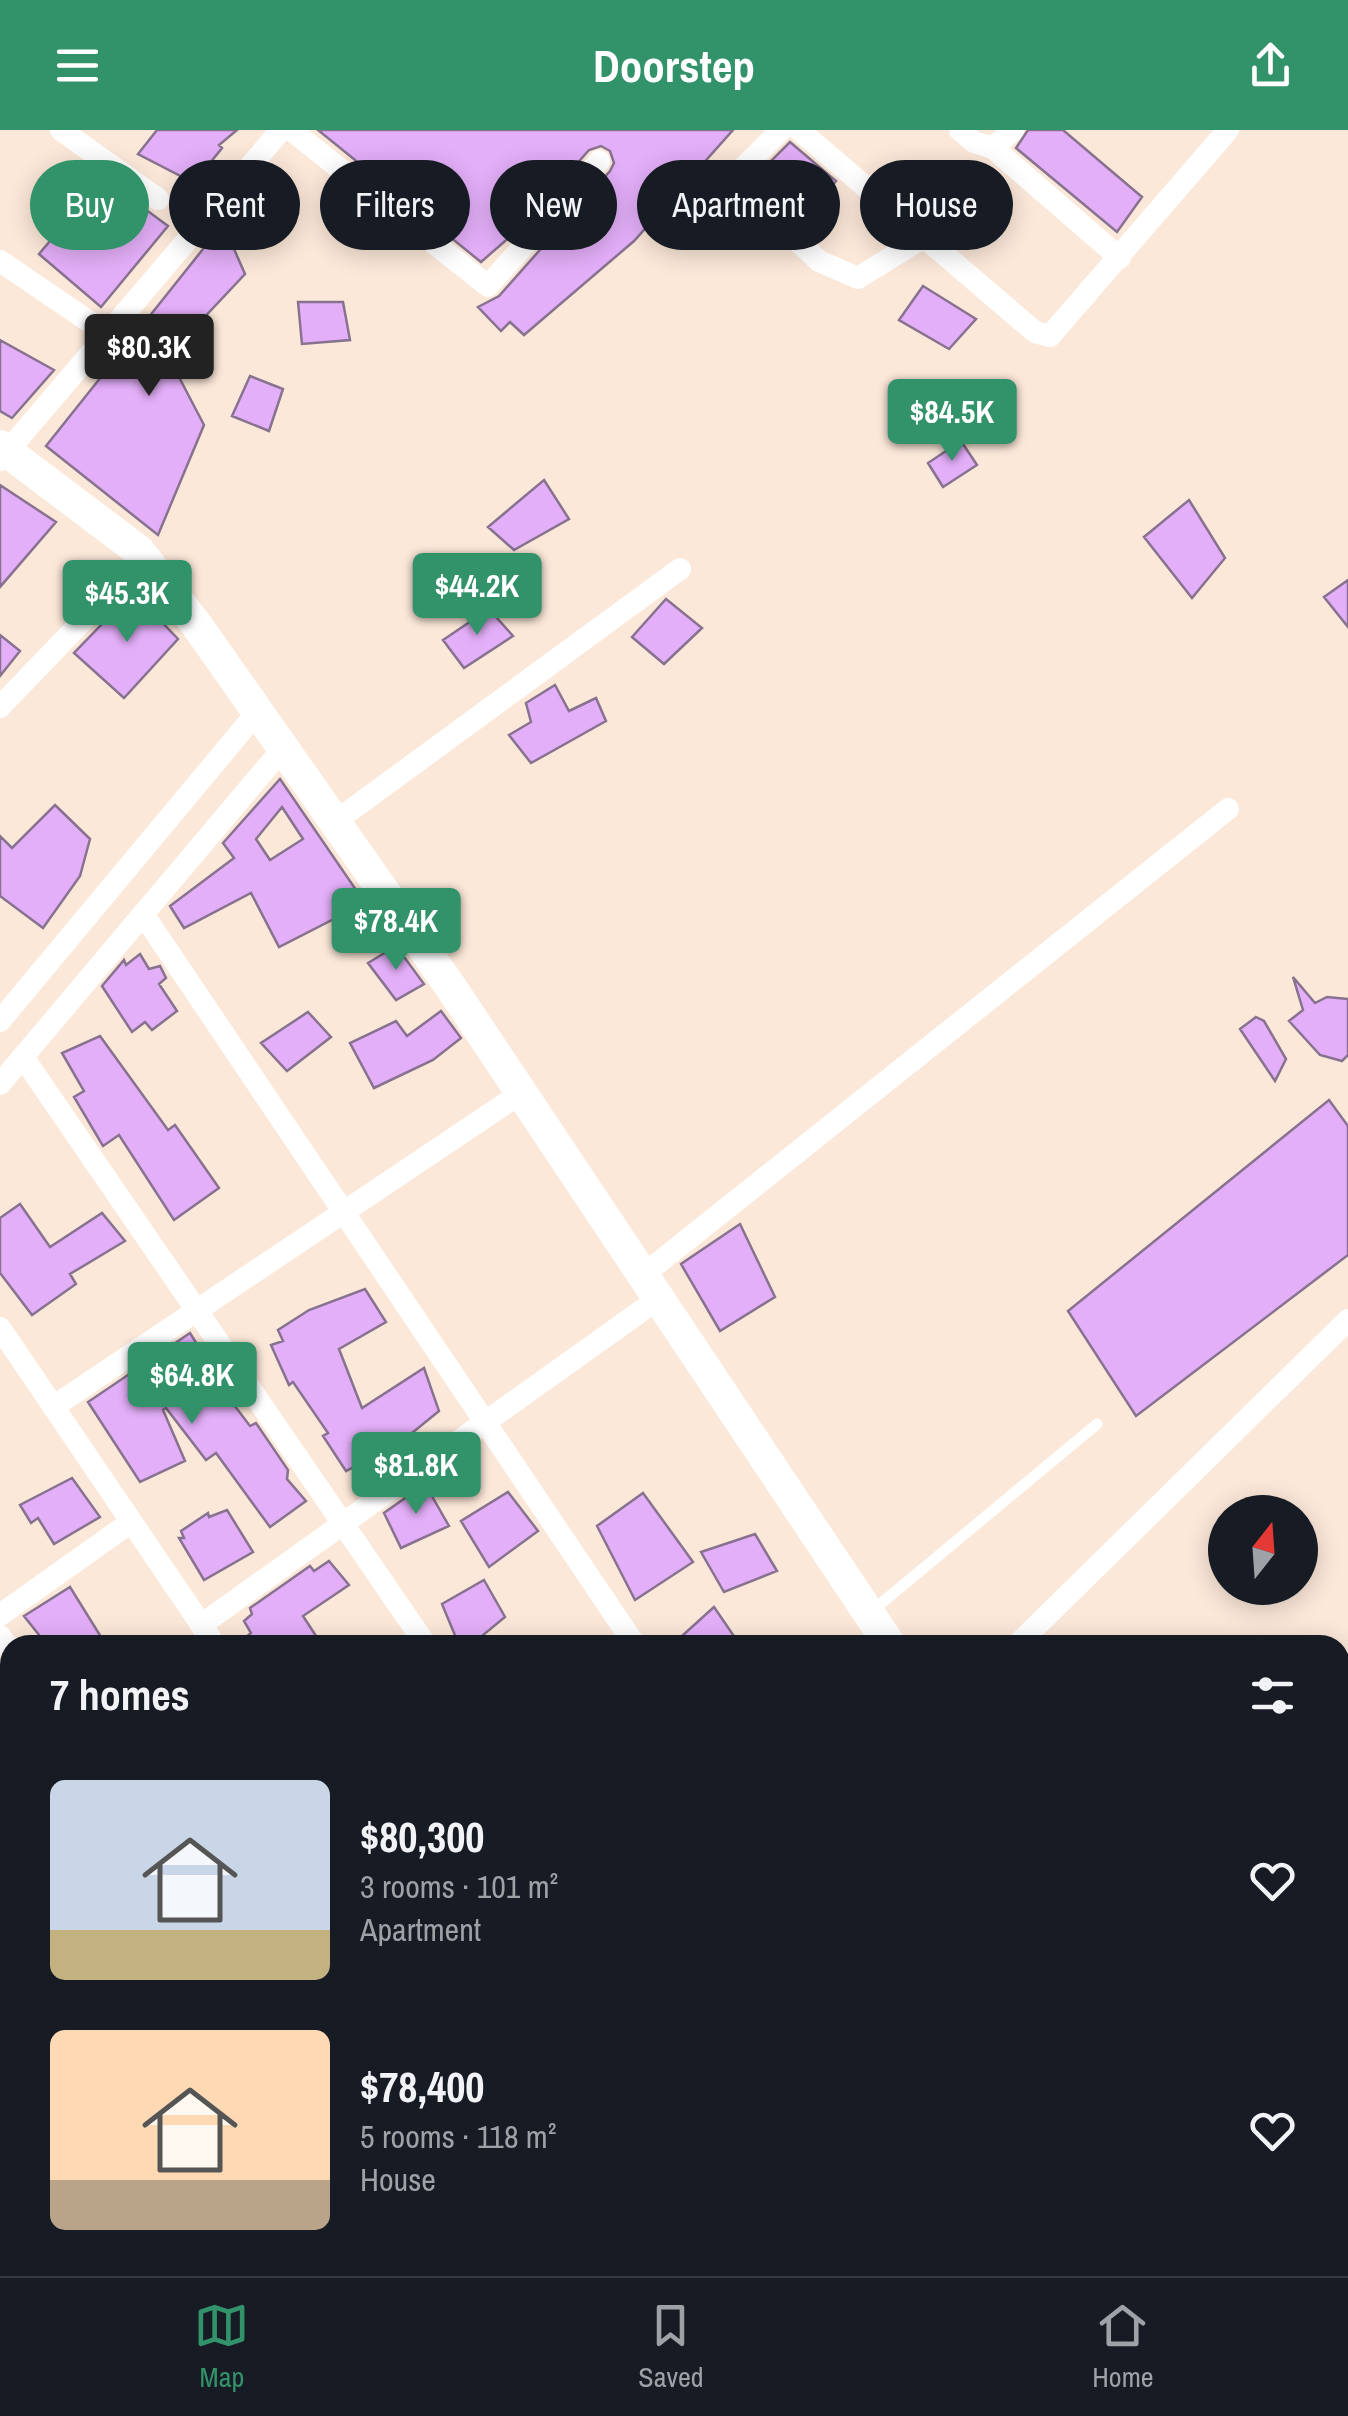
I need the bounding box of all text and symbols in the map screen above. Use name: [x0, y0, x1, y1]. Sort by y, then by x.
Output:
text: Doorstep: [593, 35, 755, 96]
icon: menu: [50, 38, 105, 93]
icon: share: [1243, 38, 1298, 93]
chip: Buy: [30, 160, 149, 250]
chip: Rent: [169, 160, 300, 250]
chip: Filters: [320, 160, 470, 250]
chip: New: [490, 160, 617, 250]
chip: Apartment: [637, 160, 840, 250]
chip: House: [860, 160, 1013, 250]
pin: $80.3K: [68, 314, 230, 399]
text: $80.3K: [107, 325, 191, 368]
pin: $84.5K: [871, 379, 1033, 464]
text: $84.5K: [910, 390, 994, 433]
pin: $44.2K: [396, 553, 558, 638]
pin: $45.3K: [46, 560, 208, 645]
text: $44.2K: [435, 564, 519, 607]
text: $45.3K: [85, 571, 169, 614]
pin: $78.4K: [315, 888, 477, 973]
text: $78.4K: [354, 899, 438, 942]
pin: $64.8K: [111, 1342, 273, 1427]
text: $64.8K: [150, 1353, 234, 1396]
pin: $81.8K: [335, 1432, 497, 1517]
text: $81.8K: [374, 1443, 458, 1486]
north arrow: [1208, 1495, 1318, 1605]
map controls: [1208, 1495, 1318, 1605]
text: 7 homes: [50, 1667, 190, 1723]
icon: filters: [1245, 1668, 1300, 1723]
text: $80,300: [360, 1809, 485, 1865]
icon: home: [130, 1820, 250, 1940]
icon: heart: [1245, 1853, 1300, 1908]
text: 3 rooms · 101 m²: [360, 1865, 558, 1908]
text: Apartment: [360, 1908, 481, 1951]
text: $78,400: [360, 2059, 485, 2115]
icon: home: [130, 2070, 250, 2190]
icon: heart: [1245, 2103, 1300, 2158]
text: 5 rooms · 118 m²: [360, 2115, 556, 2158]
text: House: [360, 2158, 436, 2201]
tab: Map: [194, 2298, 249, 2396]
tab: Saved: [638, 2298, 703, 2396]
tab: Home: [1092, 2298, 1154, 2396]

